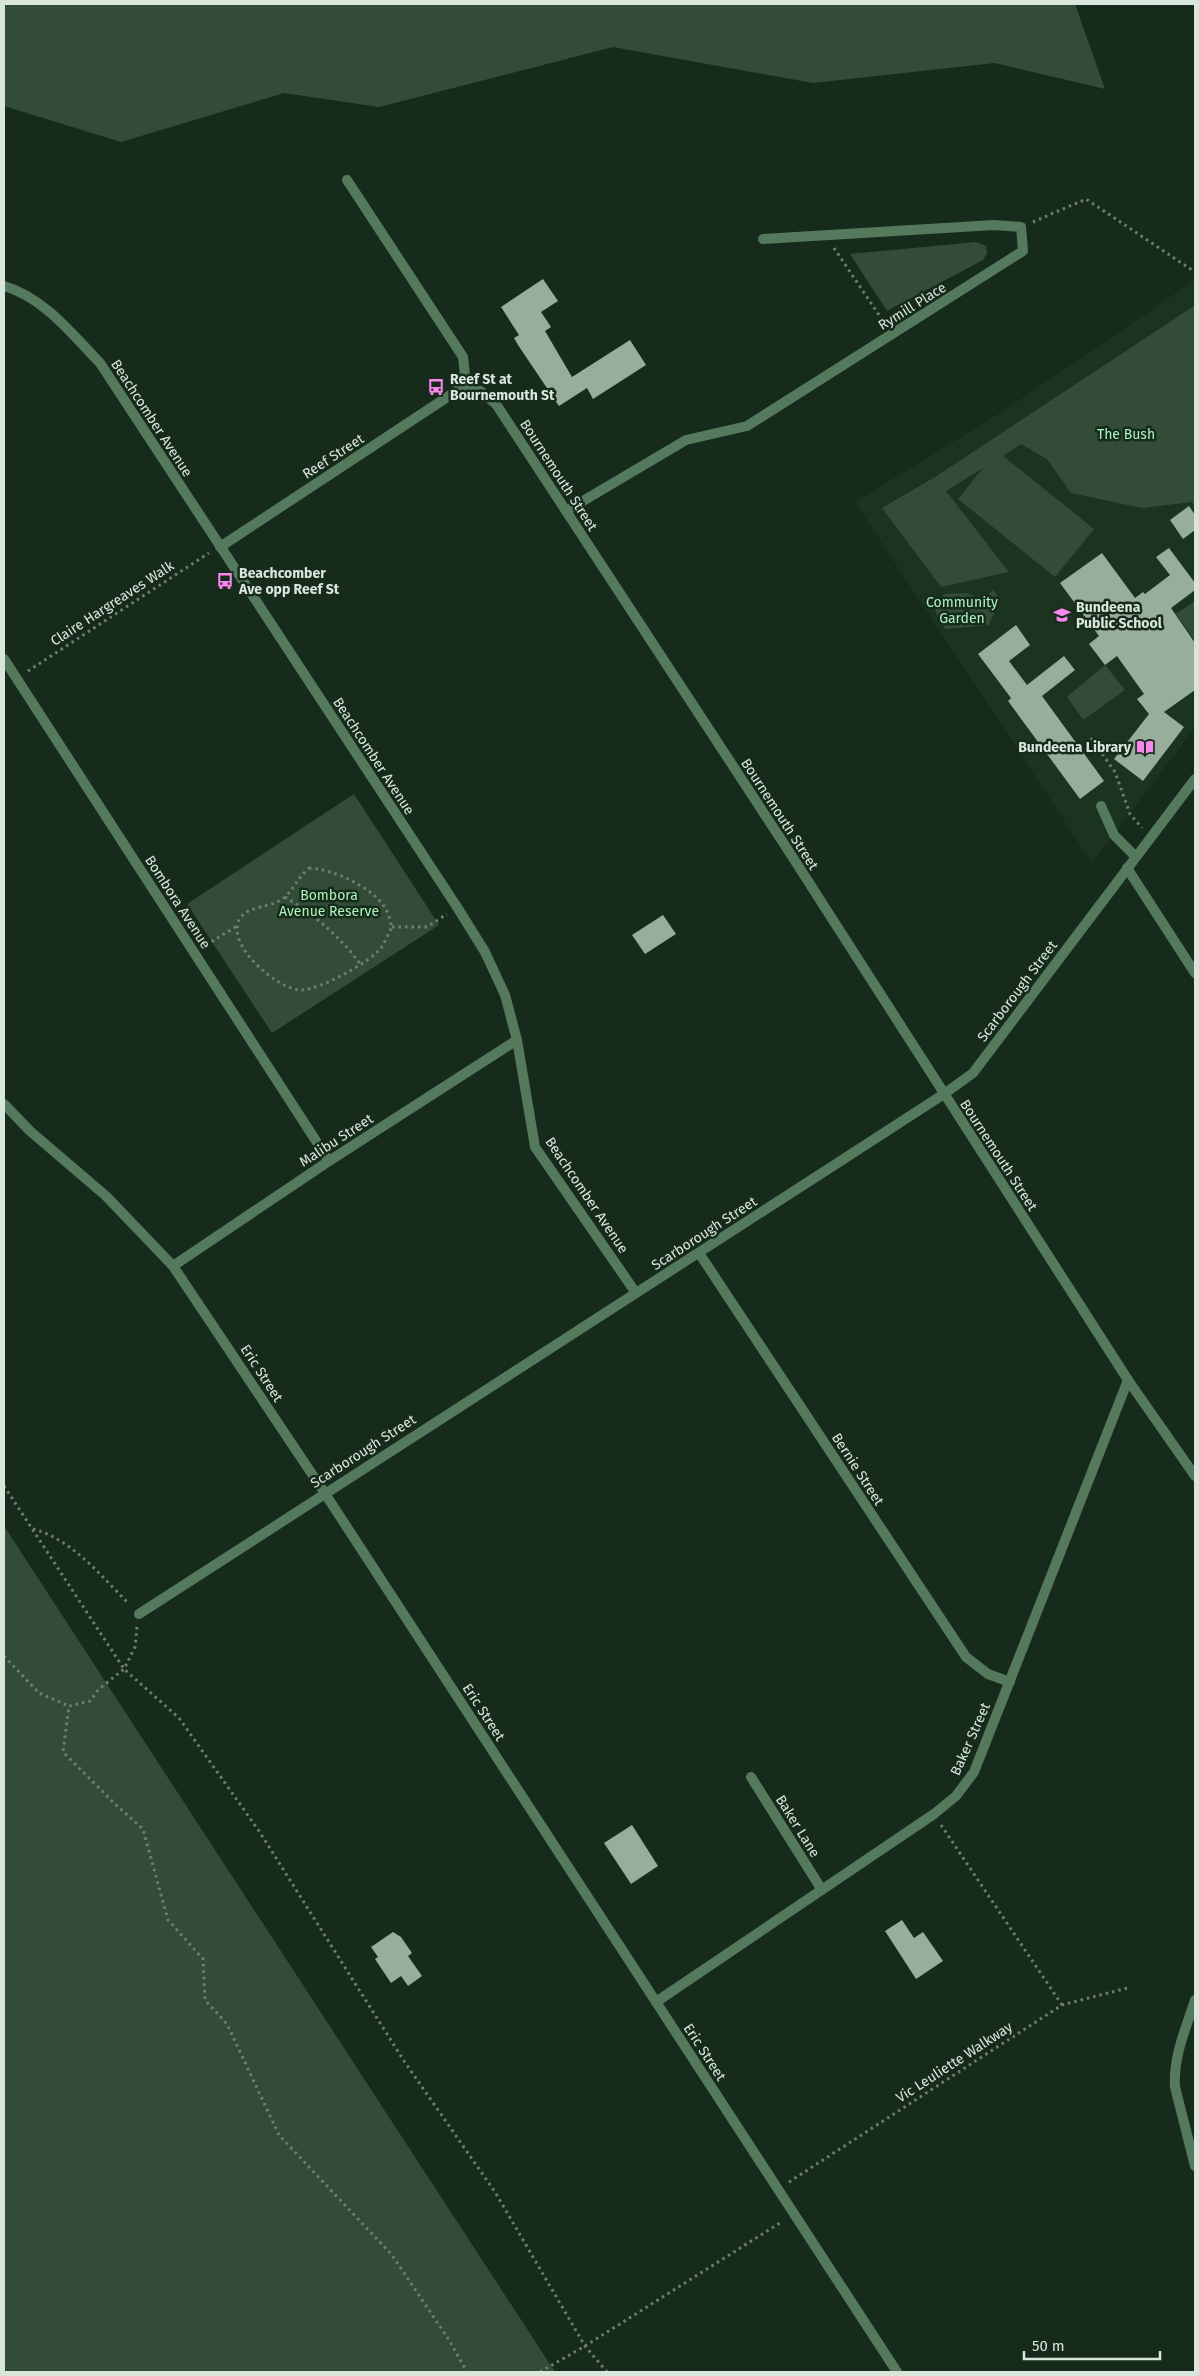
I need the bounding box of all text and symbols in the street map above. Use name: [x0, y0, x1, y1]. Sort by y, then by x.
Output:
street label: Rymill Place: [875, 279, 949, 334]
street label: Beachcomber Avenue: [107, 356, 196, 480]
place label: Reef St at Bournemouth St: [450, 371, 555, 404]
bus stop icon: Reef St at Bournemouth St: [426, 377, 446, 397]
street label: Bournemouth Street: [516, 416, 601, 535]
park label: The Bush: [1097, 426, 1155, 443]
street label: Reef Street: [299, 430, 368, 483]
street label: Claire Hargreaves Walk: [47, 557, 178, 650]
place label: Beachcomber Ave opp Reef St: [238, 565, 340, 598]
bus stop icon: Beachcomber Ave opp Reef St: [215, 571, 235, 591]
park label: Community Garden: [926, 594, 998, 627]
place label: Bundeena Public School: [1076, 599, 1163, 632]
school or university icon: Bundeena Public School: [1052, 605, 1072, 625]
street label: Beachcomber Avenue: [329, 694, 418, 818]
library icon: Bundeena Library: [1135, 737, 1155, 757]
place label: Bundeena Library: [1018, 739, 1132, 756]
street label: Bournemouth Street: [737, 755, 822, 874]
street label: Bombora Avenue: [141, 852, 214, 952]
park label: Bombora Avenue Reserve: [279, 887, 379, 920]
street label: Scarborough Street: [974, 937, 1062, 1045]
street label: Bournemouth Street: [956, 1096, 1041, 1215]
street label: Malibu Street: [296, 1110, 377, 1171]
street label: Beachcomber Avenue: [541, 1134, 632, 1257]
street label: Scarborough Street: [648, 1193, 761, 1274]
street label: Eric Street: [237, 1341, 287, 1406]
street label: Scarborough Street: [307, 1411, 420, 1492]
street label: Bernie Street: [828, 1430, 888, 1510]
street label: Eric Street: [459, 1680, 509, 1745]
street label: Baker Street: [947, 1699, 994, 1778]
street label: Baker Lane: [772, 1792, 823, 1861]
street label: Vic Leuliette Walkway: [893, 2018, 1016, 2106]
street label: Eric Street: [680, 2020, 730, 2085]
scale bar: [1024, 2328, 1160, 2360]
text: 50 m: [1032, 2337, 1065, 2355]

